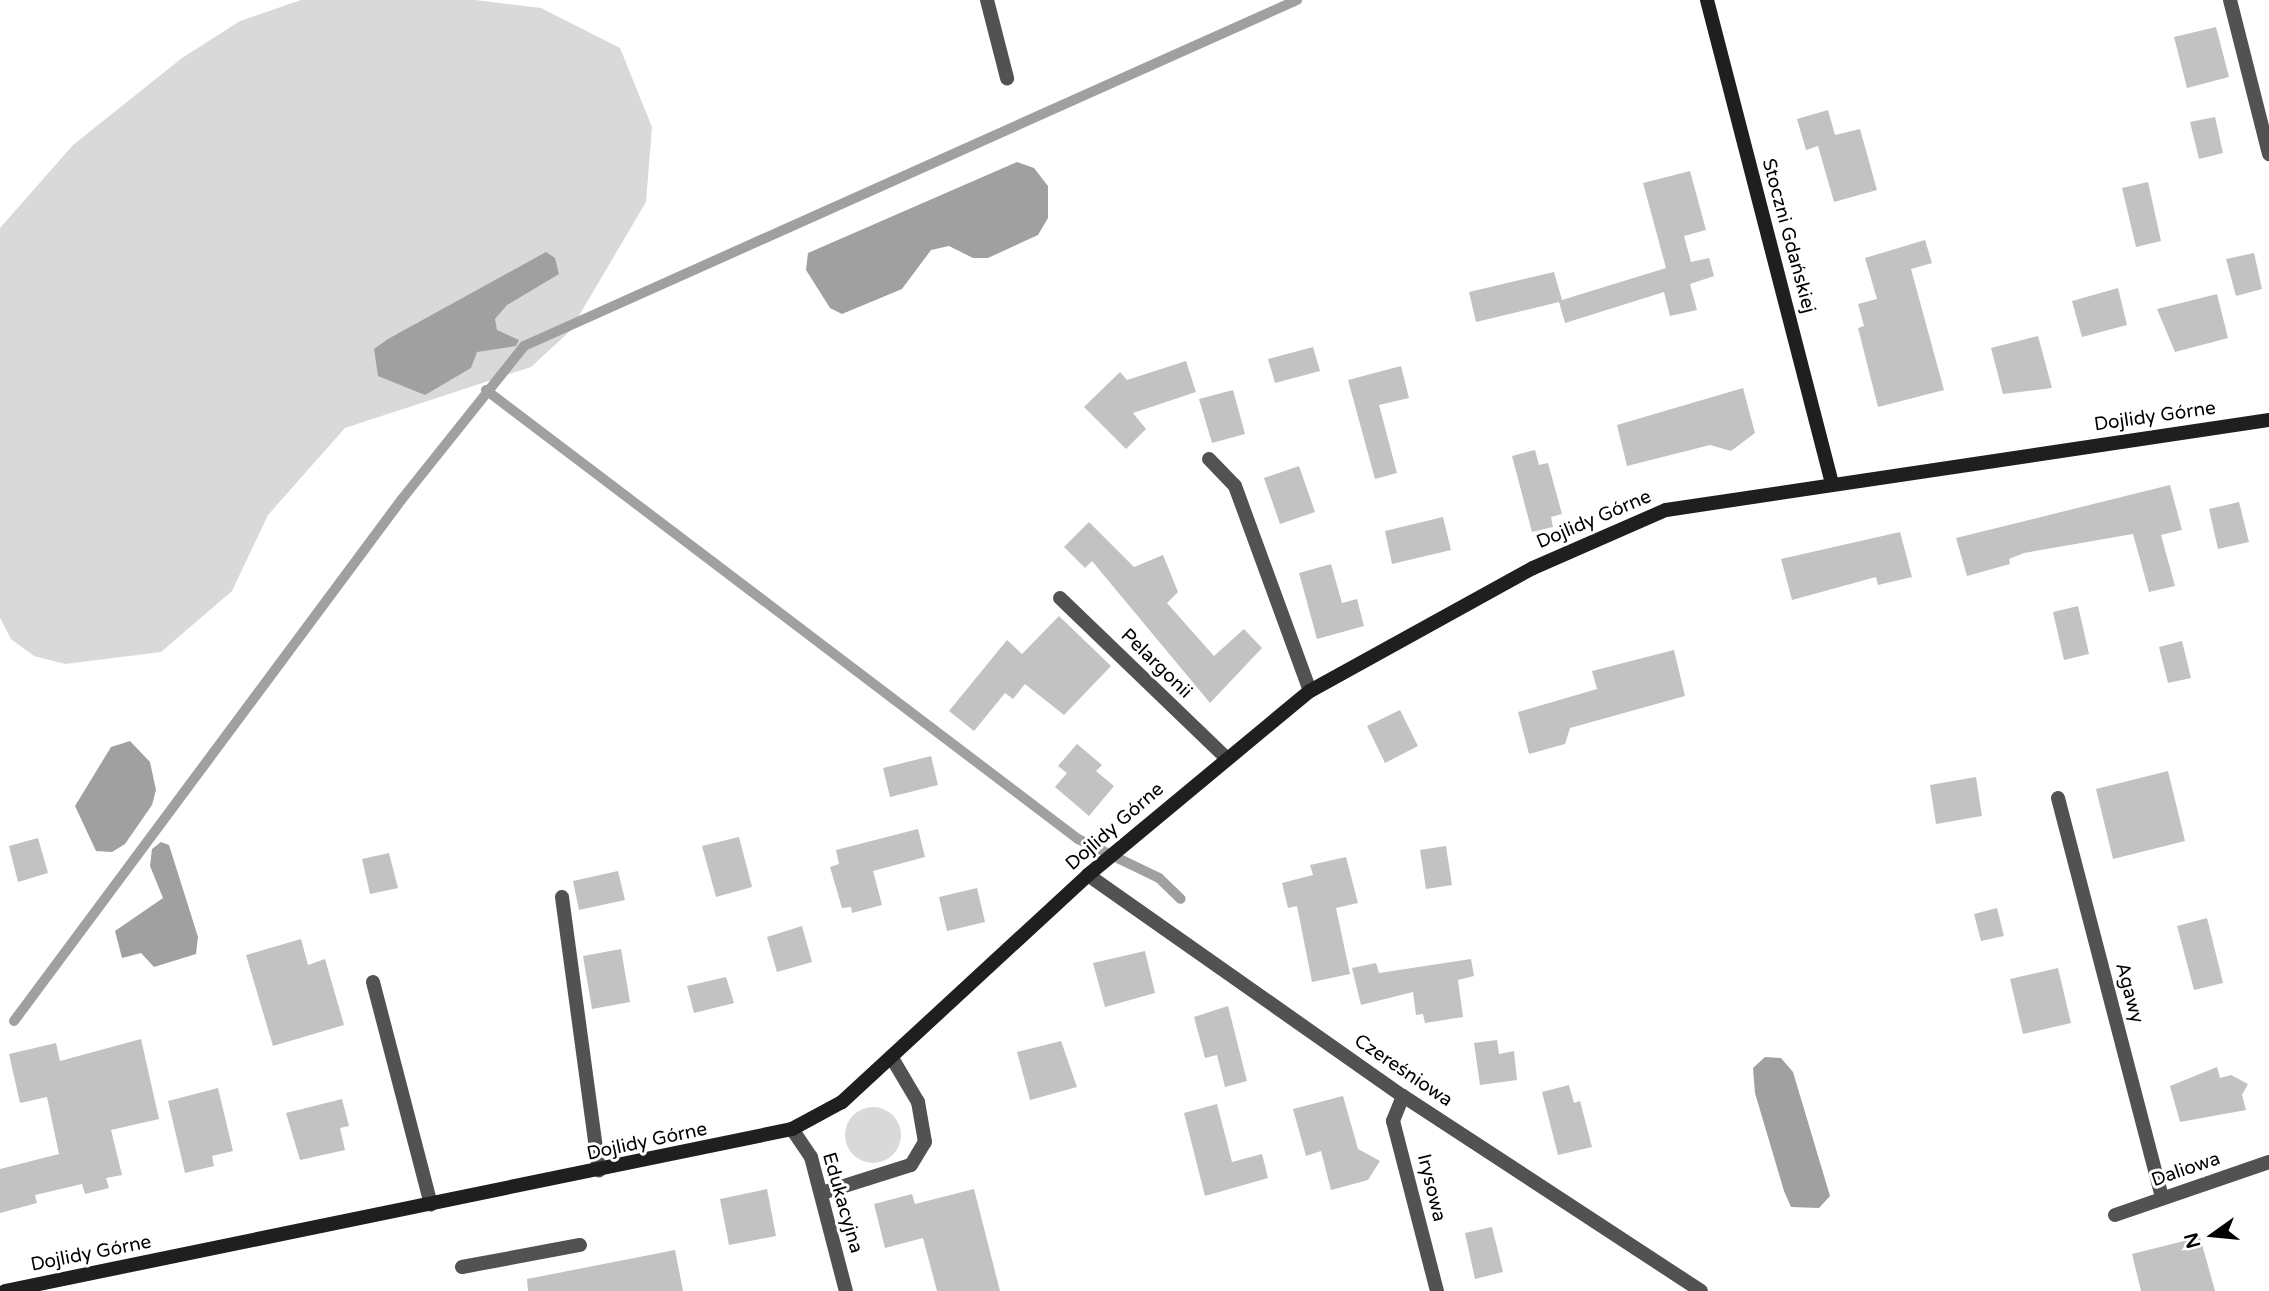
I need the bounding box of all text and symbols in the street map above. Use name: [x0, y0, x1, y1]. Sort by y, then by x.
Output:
street label: Stoczni Gdańskiej: [1756, 156, 1820, 316]
street label: Dojlidy Górne: [2093, 397, 2217, 437]
street label: Dojlidy Górne: [1533, 486, 1655, 554]
street label: Pelargonii: [1116, 624, 1196, 704]
street label: Dojlidy Górne: [1061, 778, 1169, 876]
street label: Agawy: [2110, 960, 2148, 1026]
street label: Czereśniowa: [1350, 1030, 1456, 1112]
street label: Dojlidy Górne: [585, 1118, 709, 1166]
street label: Daliowa: [2149, 1148, 2223, 1192]
street label: Edukacyjna: [817, 1150, 867, 1256]
street label: Irysowa: [1412, 1152, 1450, 1224]
north arrow: [2178, 1200, 2248, 1270]
text: N: [2180, 1230, 2205, 1251]
street label: Dojlidy Górne: [29, 1231, 153, 1277]

